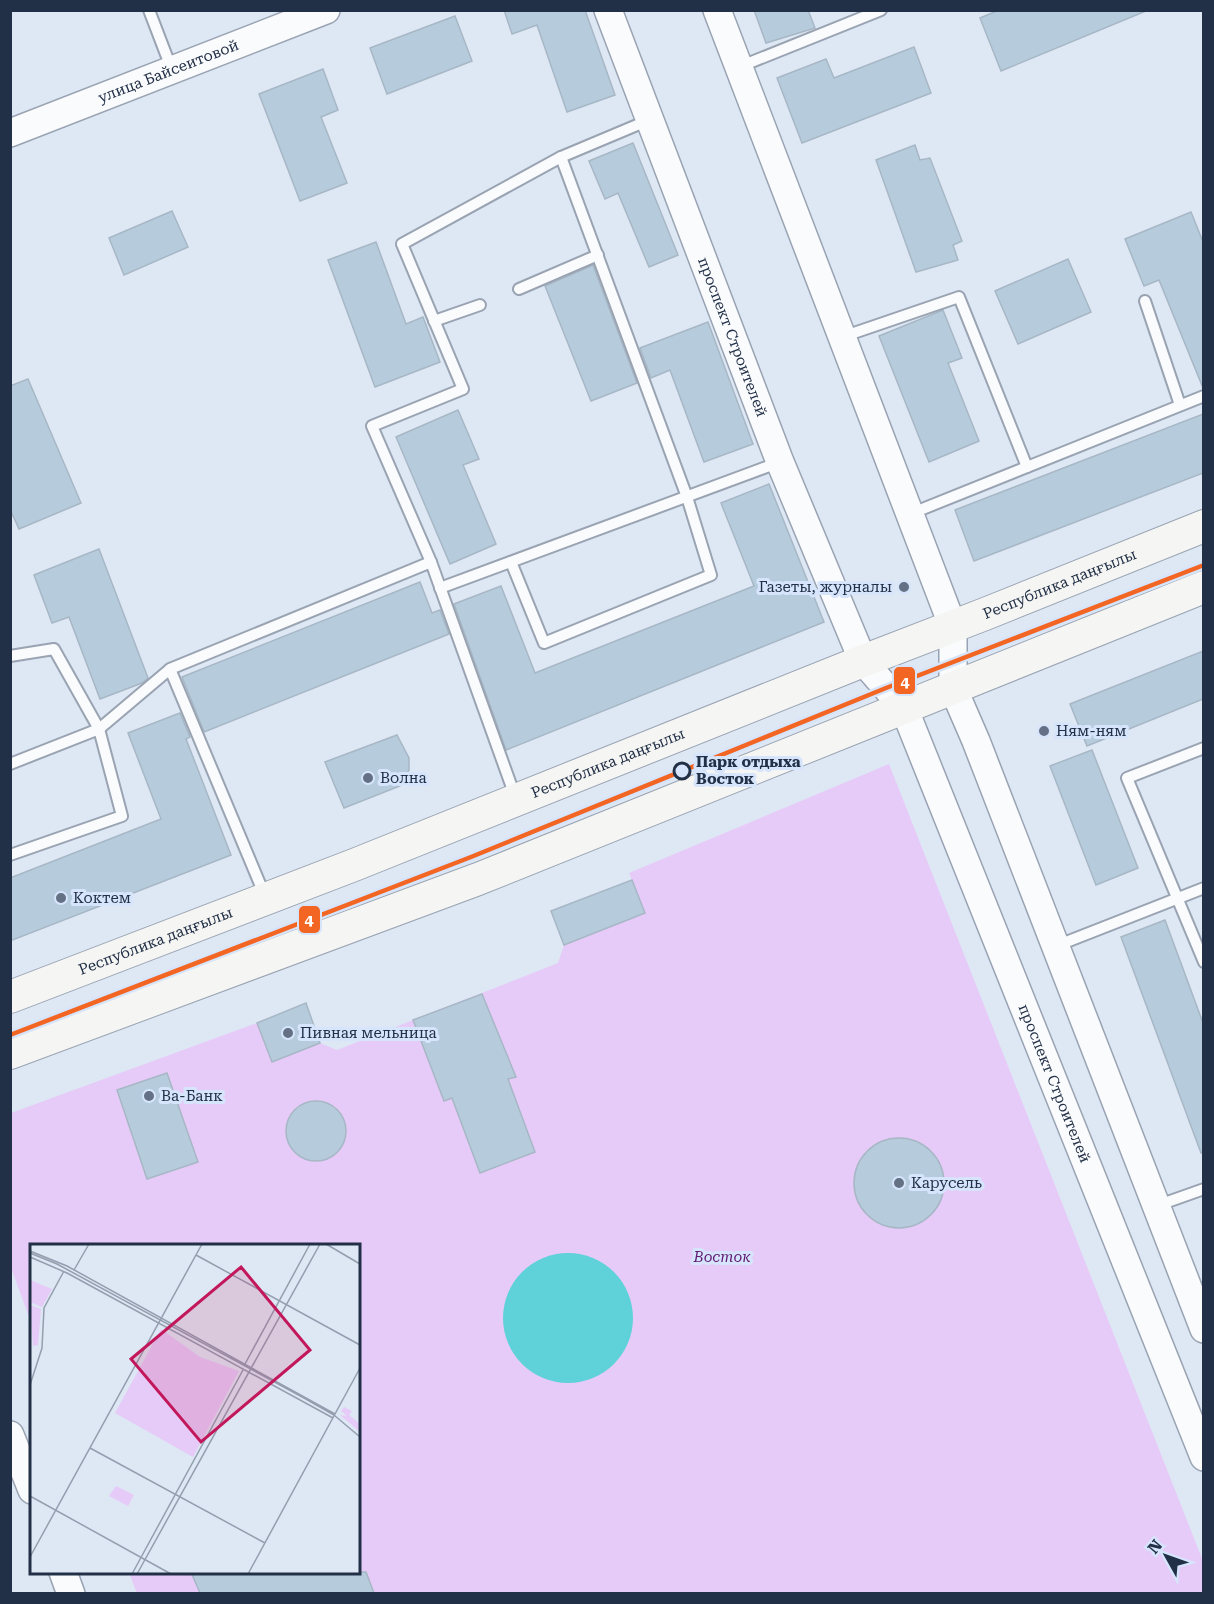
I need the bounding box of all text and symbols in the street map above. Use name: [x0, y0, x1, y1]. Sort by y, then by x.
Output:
street label: улица Байсеитовой: [95, 36, 241, 107]
street label: проспект Строителей: [694, 255, 771, 419]
street label: Республика даңғылы: [980, 545, 1139, 623]
place label: Газеты, журналы: [759, 578, 892, 596]
marker: Газеты, журналы: [897, 580, 911, 594]
line badge: 4: [893, 666, 916, 695]
text: 4: [901, 672, 910, 691]
place label: Ням-ням: [1056, 722, 1126, 740]
street label: Республика даңғылы: [529, 724, 687, 802]
marker: Ням-ням: [1037, 724, 1051, 738]
place label: Парк отдыха Восток: [696, 753, 801, 788]
marker: Парк отдыха Восток: [673, 762, 691, 780]
place label: Волна: [380, 769, 427, 787]
marker: Волна: [361, 771, 375, 785]
place label: Коктем: [73, 889, 131, 907]
marker: Коктем: [54, 891, 68, 905]
street label: Республика даңғылы: [76, 903, 235, 979]
line badge: 4: [298, 905, 321, 934]
text: 4: [305, 910, 314, 929]
street label: проспект Строителей: [1015, 1001, 1094, 1165]
place label: Пивная мельница: [300, 1024, 437, 1042]
marker: Пивная мельница: [281, 1026, 295, 1040]
place label: Ва-Банк: [161, 1087, 223, 1105]
marker: Ва-Банк: [142, 1089, 156, 1103]
place label: Карусель: [911, 1174, 982, 1192]
marker: Карусель: [892, 1176, 906, 1190]
inset map: [30, 1244, 360, 1574]
park label: Восток: [693, 1248, 751, 1266]
north arrow: [1136, 1526, 1196, 1586]
text: N: [1144, 1536, 1166, 1558]

